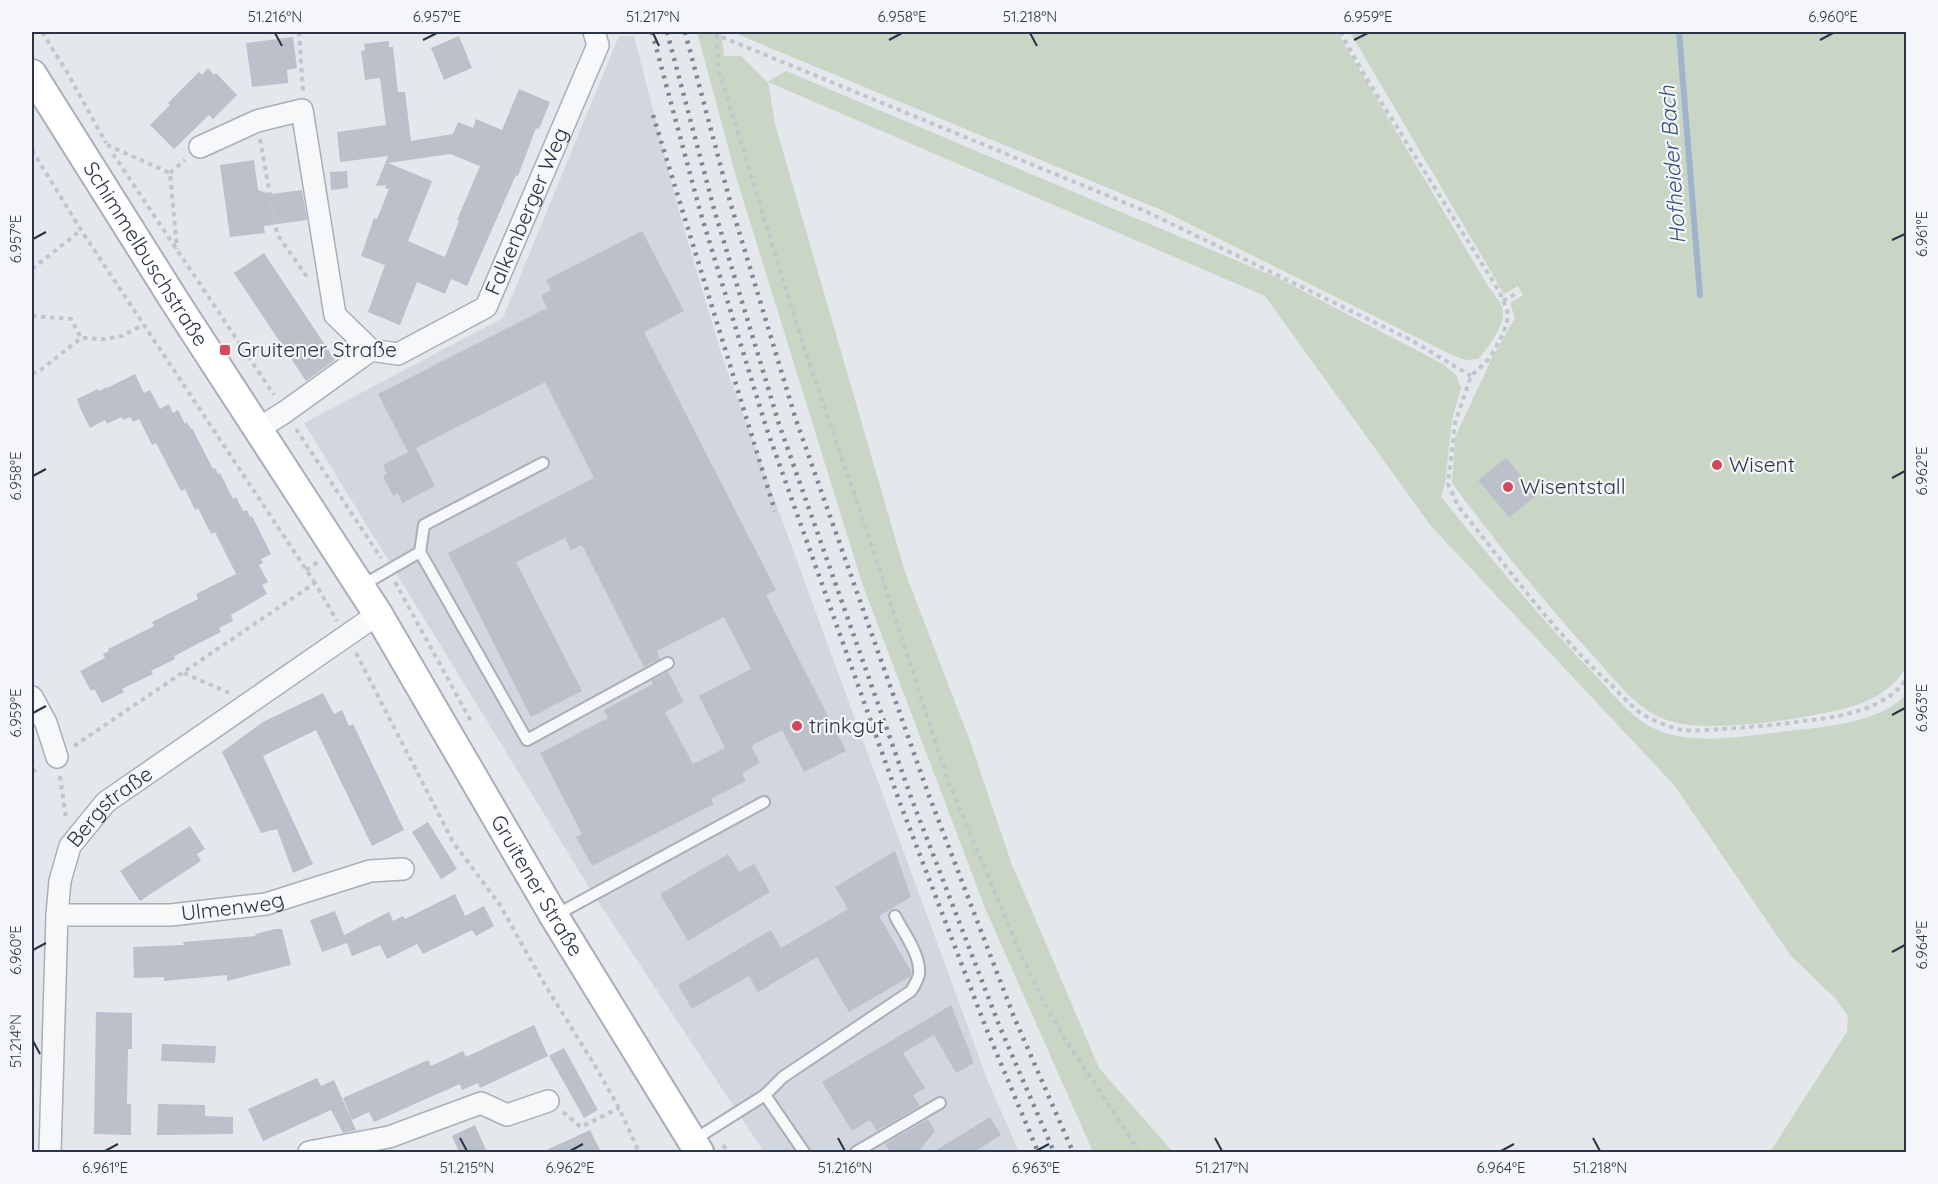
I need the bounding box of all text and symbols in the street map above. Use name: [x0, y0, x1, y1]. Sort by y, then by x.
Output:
text: 51.216°N: [248, 7, 302, 26]
text: 6.957°E: [413, 7, 461, 26]
text: 51.217°N: [626, 7, 680, 26]
text: 6.958°E: [878, 7, 926, 26]
text: 51.218°N: [1003, 7, 1057, 26]
text: 6.959°E: [1343, 7, 1393, 26]
text: 6.960°E: [1808, 7, 1858, 26]
water label: Hofheider Bach: [1652, 84, 1691, 245]
street label: Falkenberger Weg: [479, 123, 573, 299]
street label: Schimmelbuschstraße: [78, 156, 215, 351]
text: 6.961°E: [1912, 211, 1931, 257]
text: 6.957°E: [6, 215, 25, 263]
place label: Gruitener Straße: [237, 336, 397, 362]
marker: Gruitener Straße: [218, 343, 232, 357]
text: 6.962°E: [1912, 446, 1931, 496]
place label: Wisent: [1729, 451, 1795, 477]
text: 6.958°E: [6, 452, 25, 500]
marker: Wisent: [1710, 458, 1724, 472]
place label: Wisentstall: [1520, 473, 1626, 499]
marker: Wisentstall: [1501, 480, 1515, 494]
text: 6.963°E: [1912, 684, 1931, 732]
text: 6.959°E: [6, 688, 25, 738]
place label: trinkgut: [809, 712, 884, 738]
marker: trinkgut: [790, 719, 804, 733]
street label: Bergstraße: [61, 760, 157, 852]
street label: Gruitener Straße: [486, 810, 590, 961]
street label: Ulmenweg: [179, 885, 287, 926]
text: 6.964°E: [1912, 921, 1931, 969]
text: 6.960°E: [6, 925, 25, 975]
text: 51.214°N: [6, 1014, 25, 1068]
text: 6.961°E: [82, 1158, 128, 1177]
text: 51.215°N: [440, 1158, 494, 1177]
text: 6.962°E: [545, 1158, 595, 1177]
text: 51.216°N: [818, 1158, 872, 1177]
text: 6.963°E: [1012, 1158, 1060, 1177]
text: 51.217°N: [1195, 1158, 1249, 1177]
text: 6.964°E: [1477, 1158, 1525, 1177]
text: 51.218°N: [1573, 1158, 1627, 1177]

